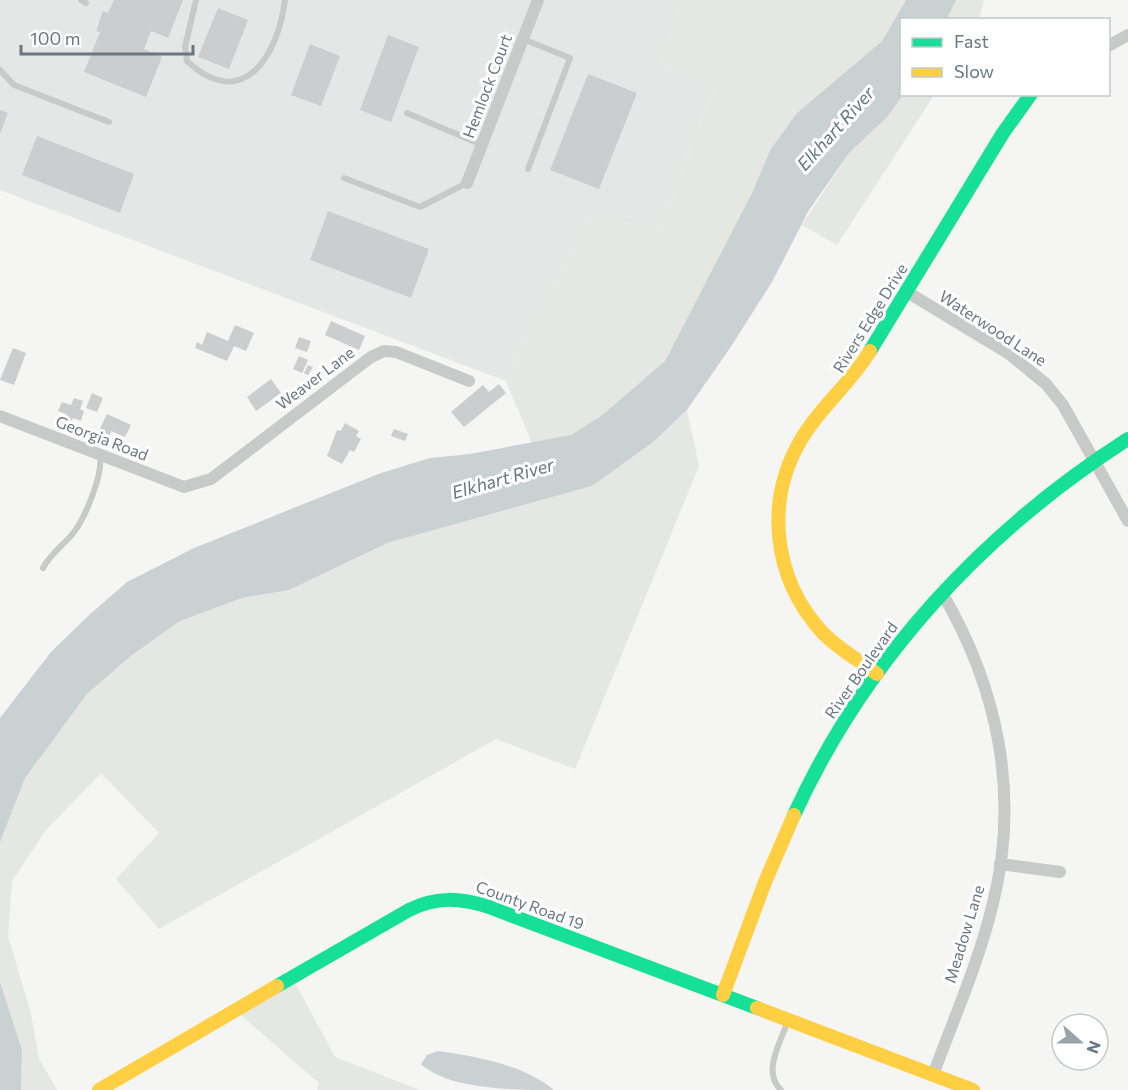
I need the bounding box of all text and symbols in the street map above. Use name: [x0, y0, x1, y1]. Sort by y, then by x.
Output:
scale bar: [21, 18, 194, 56]
legend: [900, 18, 1110, 96]
text: 100 m: [30, 27, 80, 49]
text: Fast: [954, 30, 989, 52]
street label: Hemlock Court: [458, 31, 515, 141]
text: Slow: [954, 60, 994, 82]
water label: Elkhart River: [792, 81, 879, 175]
street label: Rivers Edge Drive: [828, 260, 911, 376]
street label: Waterwood Lane: [936, 286, 1051, 369]
street label: Weaver Lane: [272, 342, 357, 413]
street label: Georgia Road: [53, 411, 151, 464]
water label: Elkhart River: [449, 453, 557, 503]
street label: River Boulevard: [820, 618, 901, 722]
street label: County Road 19: [474, 876, 587, 933]
street label: Meadow Lane: [940, 882, 987, 985]
north arrow: [1050, 1012, 1110, 1072]
text: N: [1083, 1039, 1105, 1057]

